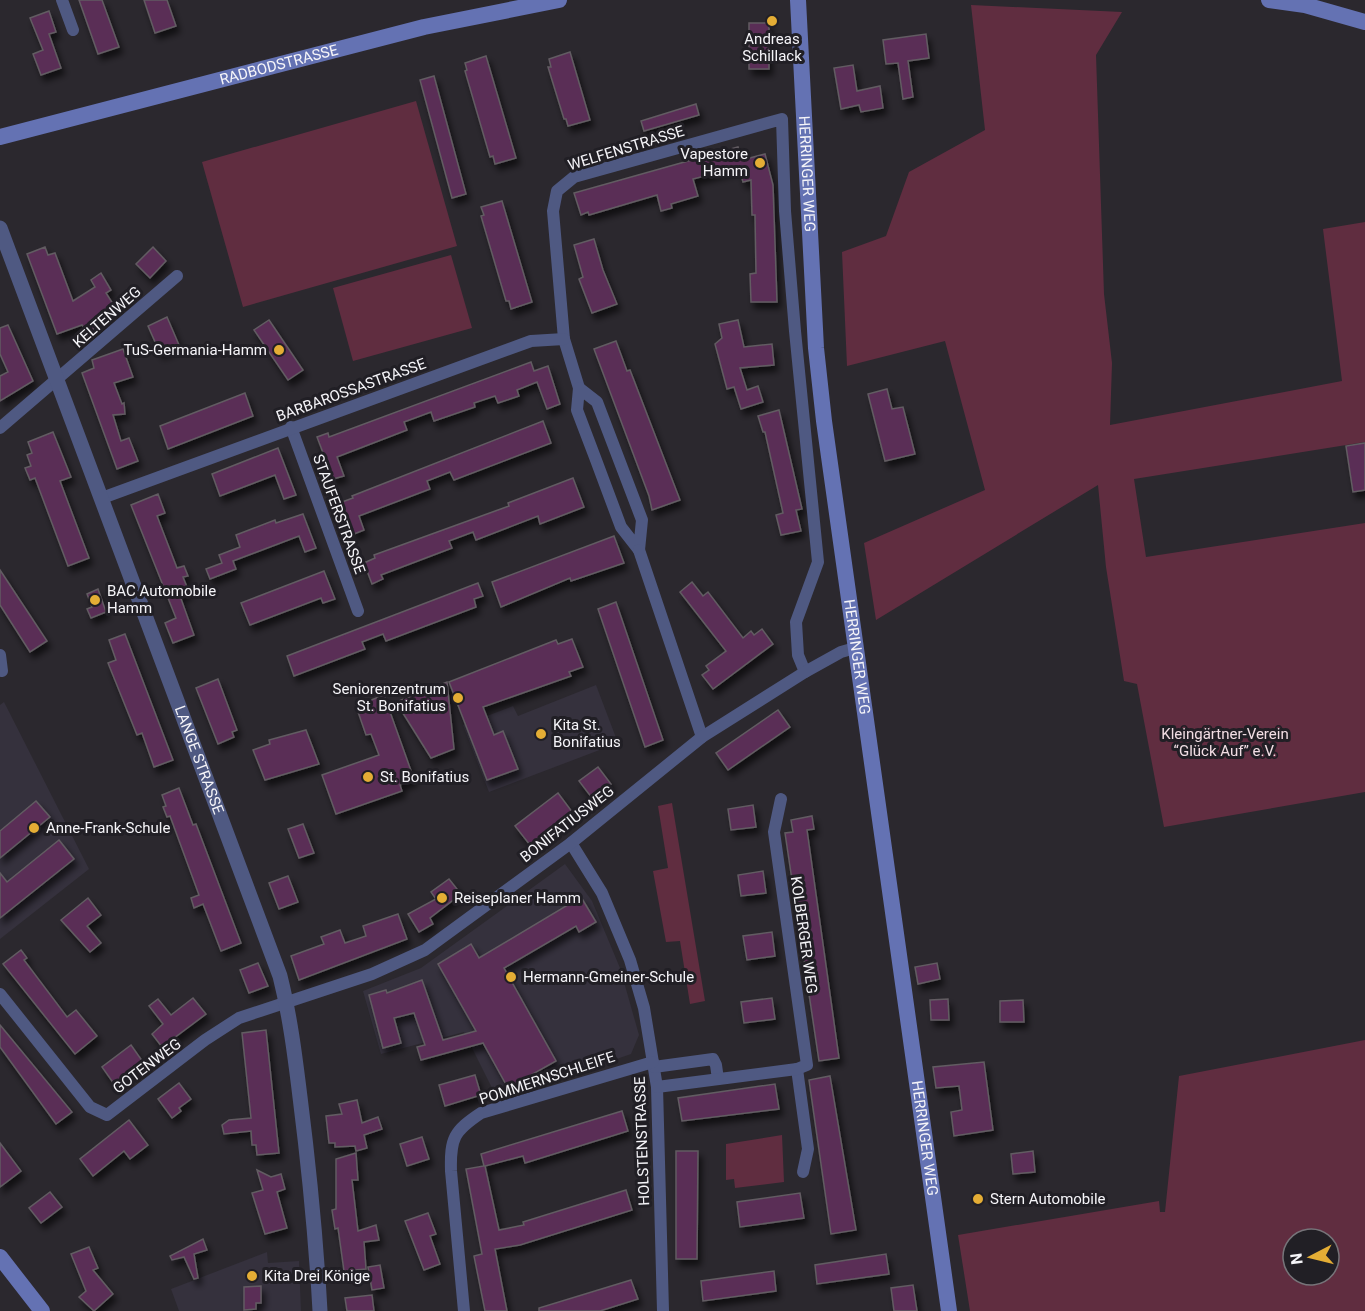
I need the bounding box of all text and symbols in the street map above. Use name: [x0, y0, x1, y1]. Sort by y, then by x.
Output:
marker: Andreas Schillack: [765, 14, 779, 28]
place label: Andreas Schillack: [742, 30, 802, 65]
street label: RADBODSTRASSE: [218, 41, 340, 89]
street label: HERRINGER WEG: [795, 115, 819, 232]
street label: WELFENSTRASSE: [566, 122, 687, 174]
place label: Vapestore Hamm: [680, 145, 748, 180]
marker: Vapestore Hamm: [753, 156, 767, 170]
street label: KELTENWEG: [69, 283, 145, 351]
place label: TuS-Germania-Hamm: [123, 341, 267, 359]
marker: TuS-Germania-Hamm: [272, 343, 286, 357]
street label: BARBAROSSASTRASSE: [274, 354, 429, 425]
street label: STAUFERSTRASSE: [309, 452, 369, 577]
place label: BAC Automobile Hamm: [107, 582, 216, 617]
marker: BAC Automobile Hamm: [88, 593, 102, 607]
street label: HERRINGER WEG: [840, 598, 874, 716]
place label: Seniorenzentrum St. Bonifatius: [332, 680, 446, 715]
marker: Seniorenzentrum St. Bonifatius: [451, 691, 465, 705]
street label: LANGE STRASSE: [171, 703, 228, 817]
place label: Kita St. Bonifatius: [553, 716, 621, 751]
park label: Kleingärtner-Verein “Glück Auf” e.V.: [1161, 725, 1289, 760]
marker: Kita St. Bonifatius: [534, 727, 548, 741]
place label: St. Bonifatius: [380, 768, 469, 786]
marker: St. Bonifatius: [361, 770, 375, 784]
street label: BONIFATIUSWEG: [517, 782, 617, 866]
place label: Anne-Frank-Schule: [46, 819, 170, 837]
marker: Anne-Frank-Schule: [27, 821, 41, 835]
street label: KOLBERGER WEG: [787, 875, 821, 995]
place label: Reiseplaner Hamm: [454, 889, 581, 907]
marker: Reiseplaner Hamm: [435, 891, 449, 905]
place label: Hermann-Gmeiner-Schule: [523, 968, 694, 986]
marker: Hermann-Gmeiner-Schule: [504, 970, 518, 984]
street label: GOTENWEG: [109, 1035, 185, 1097]
street label: POMMERNSCHLEIFE: [477, 1047, 617, 1108]
street label: HOLSTENSTRASSE: [631, 1076, 653, 1206]
street label: HERRINGER WEG: [908, 1079, 942, 1197]
place label: Stern Automobile: [990, 1190, 1106, 1208]
marker: Stern Automobile: [971, 1192, 985, 1206]
north arrow: [1281, 1227, 1341, 1287]
text: N: [1286, 1252, 1307, 1266]
place label: Kita Drei Könige: [264, 1267, 370, 1285]
marker: Kita Drei Könige: [245, 1269, 259, 1283]

